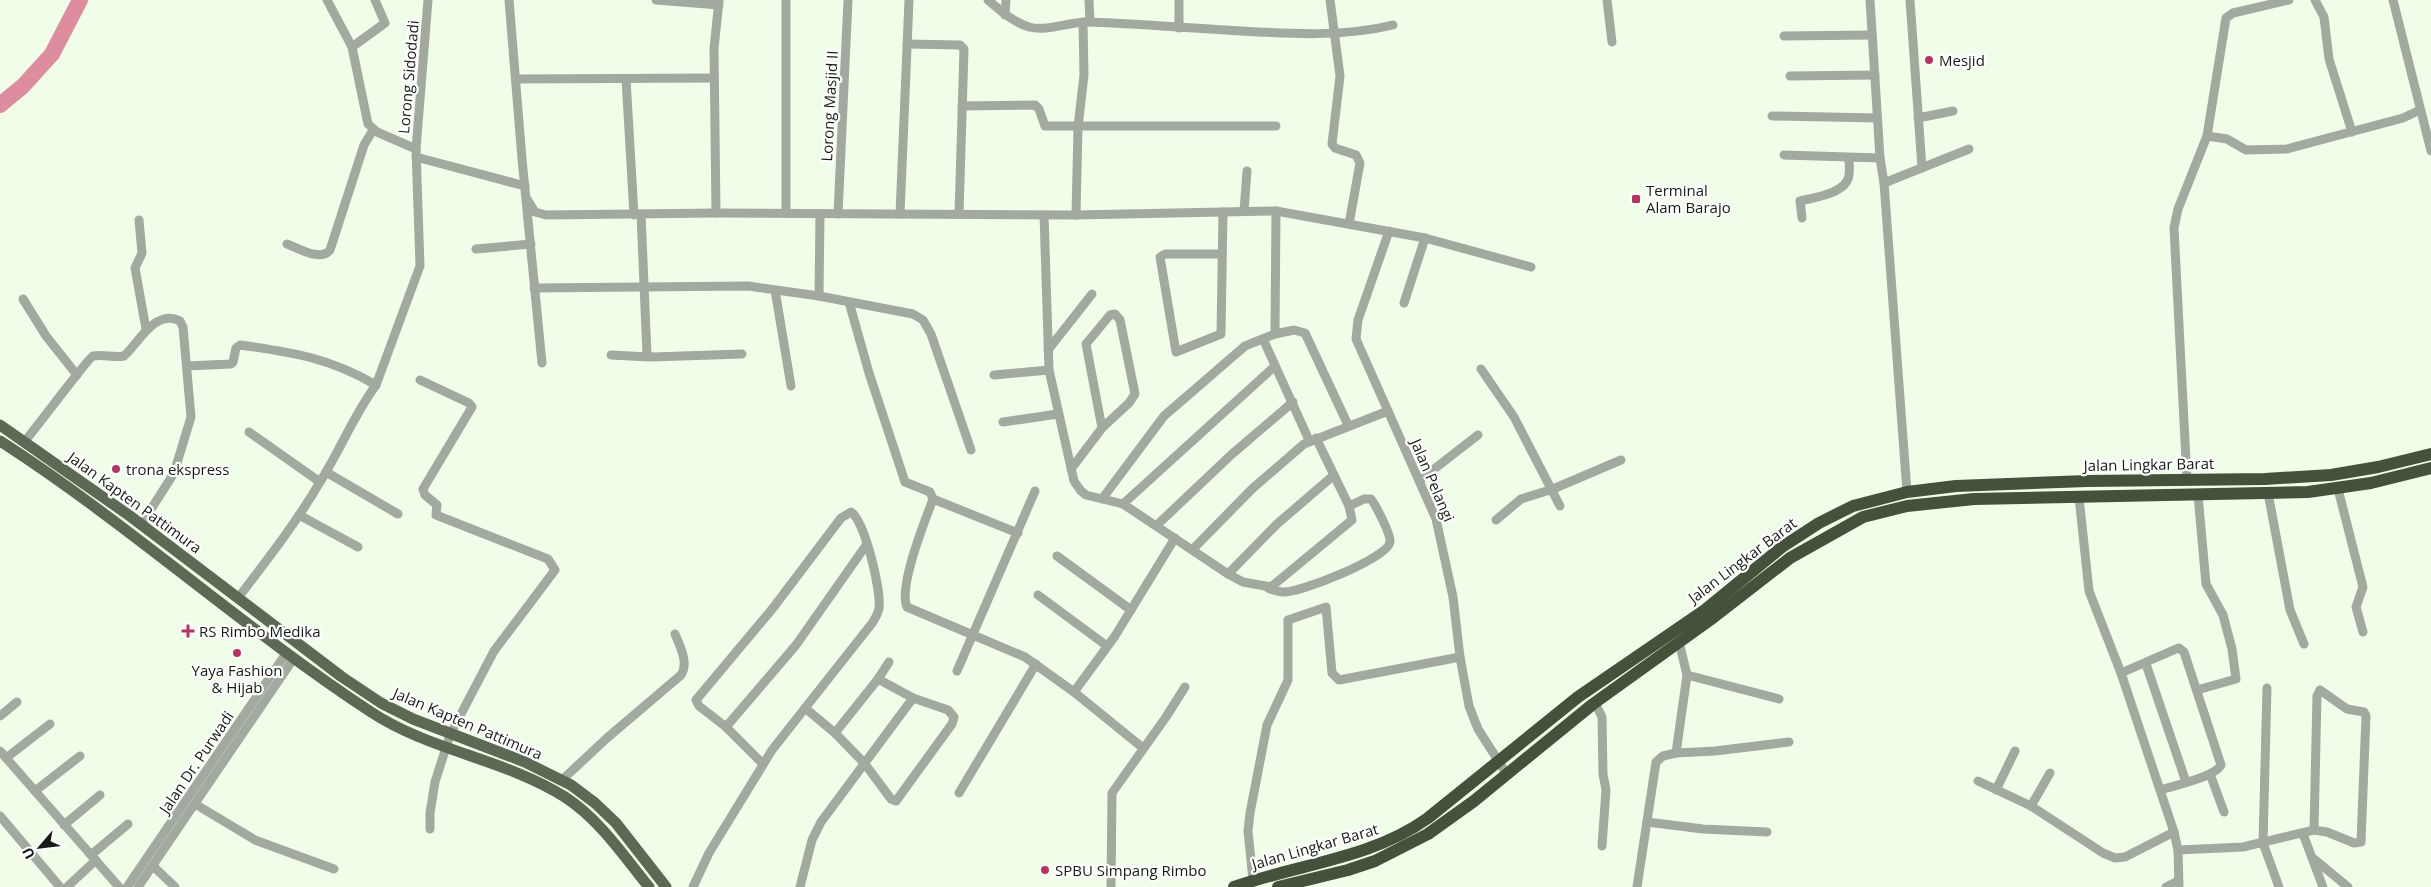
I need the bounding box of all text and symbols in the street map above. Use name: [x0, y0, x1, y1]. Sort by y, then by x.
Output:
street label: Lorong Sidodadi: [393, 19, 423, 135]
street label: Lorong Masjid II: [816, 50, 842, 162]
place label: Mesjid: [1939, 50, 1985, 70]
marker: Mesjid: [1923, 54, 1935, 66]
place label: Terminal Alam Barajo: [1646, 180, 1731, 217]
marker: Terminal Alam Barajo: [1630, 193, 1642, 205]
street label: Jalan Pelangi: [1406, 434, 1459, 525]
street label: Jalan Kapten Pattimura: [63, 446, 206, 557]
street label: Jalan Lingkar Barat: [2082, 453, 2214, 475]
place label: trona ekspress: [126, 459, 229, 479]
marker: trona ekspress: [110, 463, 122, 475]
street label: Jalan Lingkar Barat: [1682, 513, 1800, 608]
place label: RS Rimbo Medika: [199, 621, 321, 641]
marker: RS Rimbo Medika: [181, 624, 195, 638]
marker: Yaya Fashion & Hijab: [231, 647, 243, 659]
place label: Yaya Fashion & Hijab: [192, 660, 282, 697]
street label: Jalan Kapten Pattimura: [388, 682, 546, 764]
street label: Jalan Dr. Purwadi: [153, 707, 238, 819]
street label: Jalan Lingkar Barat: [1248, 818, 1381, 874]
north arrow: [15, 822, 65, 872]
text: U: [17, 844, 39, 862]
place label: SPBU Simpang Rimbo: [1055, 860, 1207, 880]
marker: SPBU Simpang Rimbo: [1039, 864, 1051, 876]

